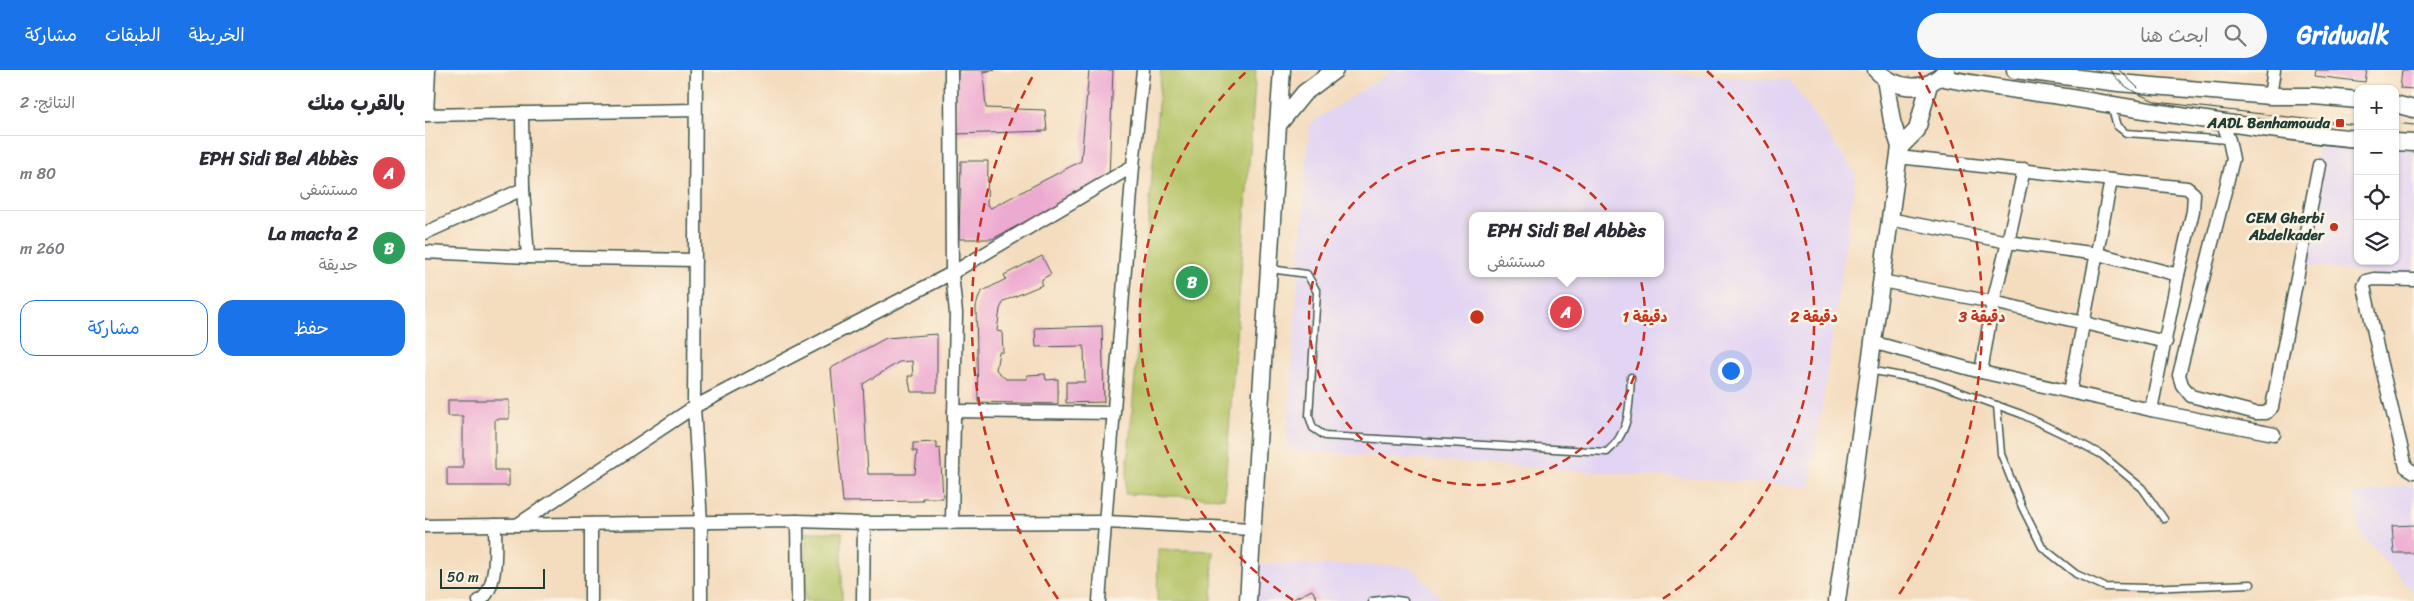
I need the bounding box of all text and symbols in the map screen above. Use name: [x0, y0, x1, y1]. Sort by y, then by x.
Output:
search box: [1917, 13, 2267, 58]
text: Gridwalk: [2297, 14, 2389, 56]
text: مشاركة: [25, 19, 77, 51]
text: الطبقات: [105, 19, 161, 51]
text: الخريطة: [189, 19, 245, 51]
text: ابحث هنا: [2140, 19, 2209, 52]
icon: search: [2221, 21, 2249, 49]
text: بالقرب منك: [307, 84, 405, 122]
map controls: [2354, 85, 2399, 265]
button: +: [2354, 85, 2399, 130]
text: النتائج: 2: [20, 88, 75, 117]
place label: AADL Benhamouda: [2206, 110, 2330, 136]
marker: AADL Benhamouda: [2334, 117, 2346, 129]
button: −: [2354, 130, 2399, 175]
text: EPH Sidi Bel Abbès: [199, 142, 358, 175]
text: 80 m: [20, 159, 56, 188]
text: A: [384, 159, 394, 188]
text: مستشفى: [299, 175, 358, 204]
button: locate: [2354, 175, 2399, 220]
place label: CEM Gherbi Abdelkader: [2245, 205, 2326, 248]
popup: [1469, 212, 1664, 277]
text: EPH Sidi Bel Abbès: [1487, 214, 1646, 247]
text: La macta 2: [268, 217, 358, 250]
button: layers: [2354, 220, 2399, 265]
marker: CEM Gherbi Abdelkader: [2328, 221, 2340, 233]
text: 260 m: [20, 234, 65, 263]
text: B: [384, 234, 394, 263]
text: مستشفى: [1487, 247, 1545, 276]
text: حديقة: [319, 250, 358, 279]
pin: B: [1176, 263, 1208, 301]
pin: A: [1550, 293, 1582, 331]
button: مشاركة: [20, 300, 208, 356]
button: حفظ: [218, 300, 405, 356]
text: 1 دقيقة: [1623, 304, 1668, 330]
text: 2 دقيقة: [1789, 304, 1838, 330]
text: 3 دقيقة: [1958, 304, 2005, 330]
centre of rings: [1468, 308, 1486, 326]
your location: [1718, 358, 1744, 384]
text: 50 m: [447, 565, 479, 590]
scale bar: [440, 566, 545, 589]

